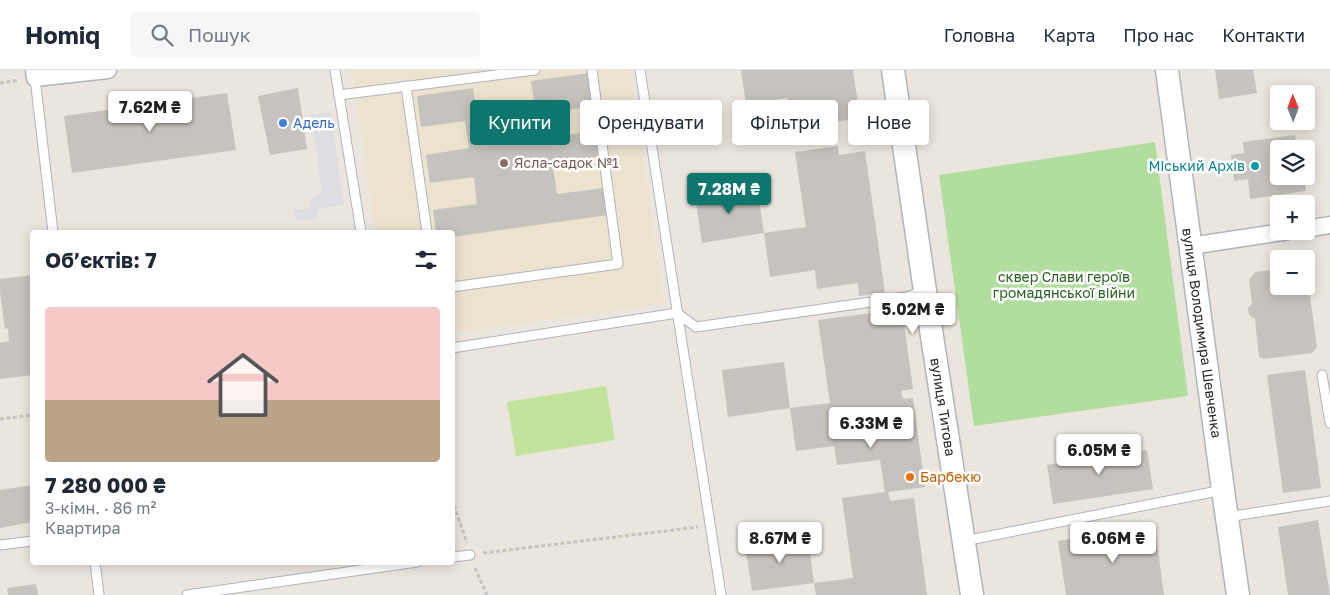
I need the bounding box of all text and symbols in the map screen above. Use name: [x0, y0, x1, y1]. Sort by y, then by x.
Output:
search box: [130, 12, 480, 57]
text: Homiq: [25, 20, 100, 49]
icon: search: [148, 21, 176, 49]
text: Пошук: [188, 23, 251, 46]
text: Головна: [944, 24, 1015, 46]
text: Карта: [1043, 24, 1095, 46]
text: Про нас: [1123, 24, 1194, 46]
text: Контакти: [1222, 24, 1305, 46]
north arrow: [1270, 85, 1315, 130]
map controls: [1270, 85, 1315, 295]
pin: 7.62M ₴: [104, 90, 196, 133]
text: 7.62M ₴: [119, 97, 181, 117]
chip: Купити: [470, 100, 570, 145]
chip: Орендувати: [580, 100, 722, 145]
chip: Фільтри: [732, 100, 838, 145]
chip: Нове: [848, 100, 929, 145]
place label: Адель: [293, 114, 335, 131]
marker: Адель: [277, 117, 289, 129]
button: layers: [1270, 140, 1315, 185]
place label: Ясла-садок №1: [514, 154, 619, 171]
marker: Ясла-садок №1: [498, 157, 510, 169]
place label: Міський Архів: [1149, 157, 1245, 174]
marker: Міський Архів: [1249, 160, 1261, 172]
pin: 7.28M ₴: [683, 172, 775, 215]
text: 7.28M ₴: [698, 179, 760, 199]
button: +: [1270, 195, 1315, 240]
street label: вулиця Володимира Шевченка: [1179, 227, 1226, 439]
icon: filters: [412, 246, 440, 274]
text: Об’єктів: 7: [45, 247, 157, 273]
button: −: [1270, 250, 1315, 295]
park label: сквер Слави героїв громадянської війни: [993, 268, 1135, 301]
pin: 5.02M ₴: [867, 292, 959, 335]
text: 5.02M ₴: [881, 299, 945, 319]
icon: home: [198, 340, 288, 430]
street label: вулиця Титова: [927, 357, 960, 457]
pin: 6.33M ₴: [825, 406, 917, 449]
text: 6.33M ₴: [840, 413, 902, 433]
pin: 6.05M ₴: [1053, 434, 1145, 476]
text: 6.05M ₴: [1067, 440, 1131, 460]
place label: Барбекю: [920, 468, 981, 485]
marker: Барбекю: [904, 471, 916, 483]
text: 7 280 000 ₴: [45, 472, 166, 498]
text: 3-кімн. · 86 m²: [45, 498, 156, 518]
text: Квартира: [45, 518, 120, 538]
pin: 8.67M ₴: [734, 522, 826, 564]
pin: 6.06M ₴: [1067, 522, 1159, 564]
text: 8.67M ₴: [749, 528, 811, 548]
text: 6.06M ₴: [1081, 528, 1145, 548]

